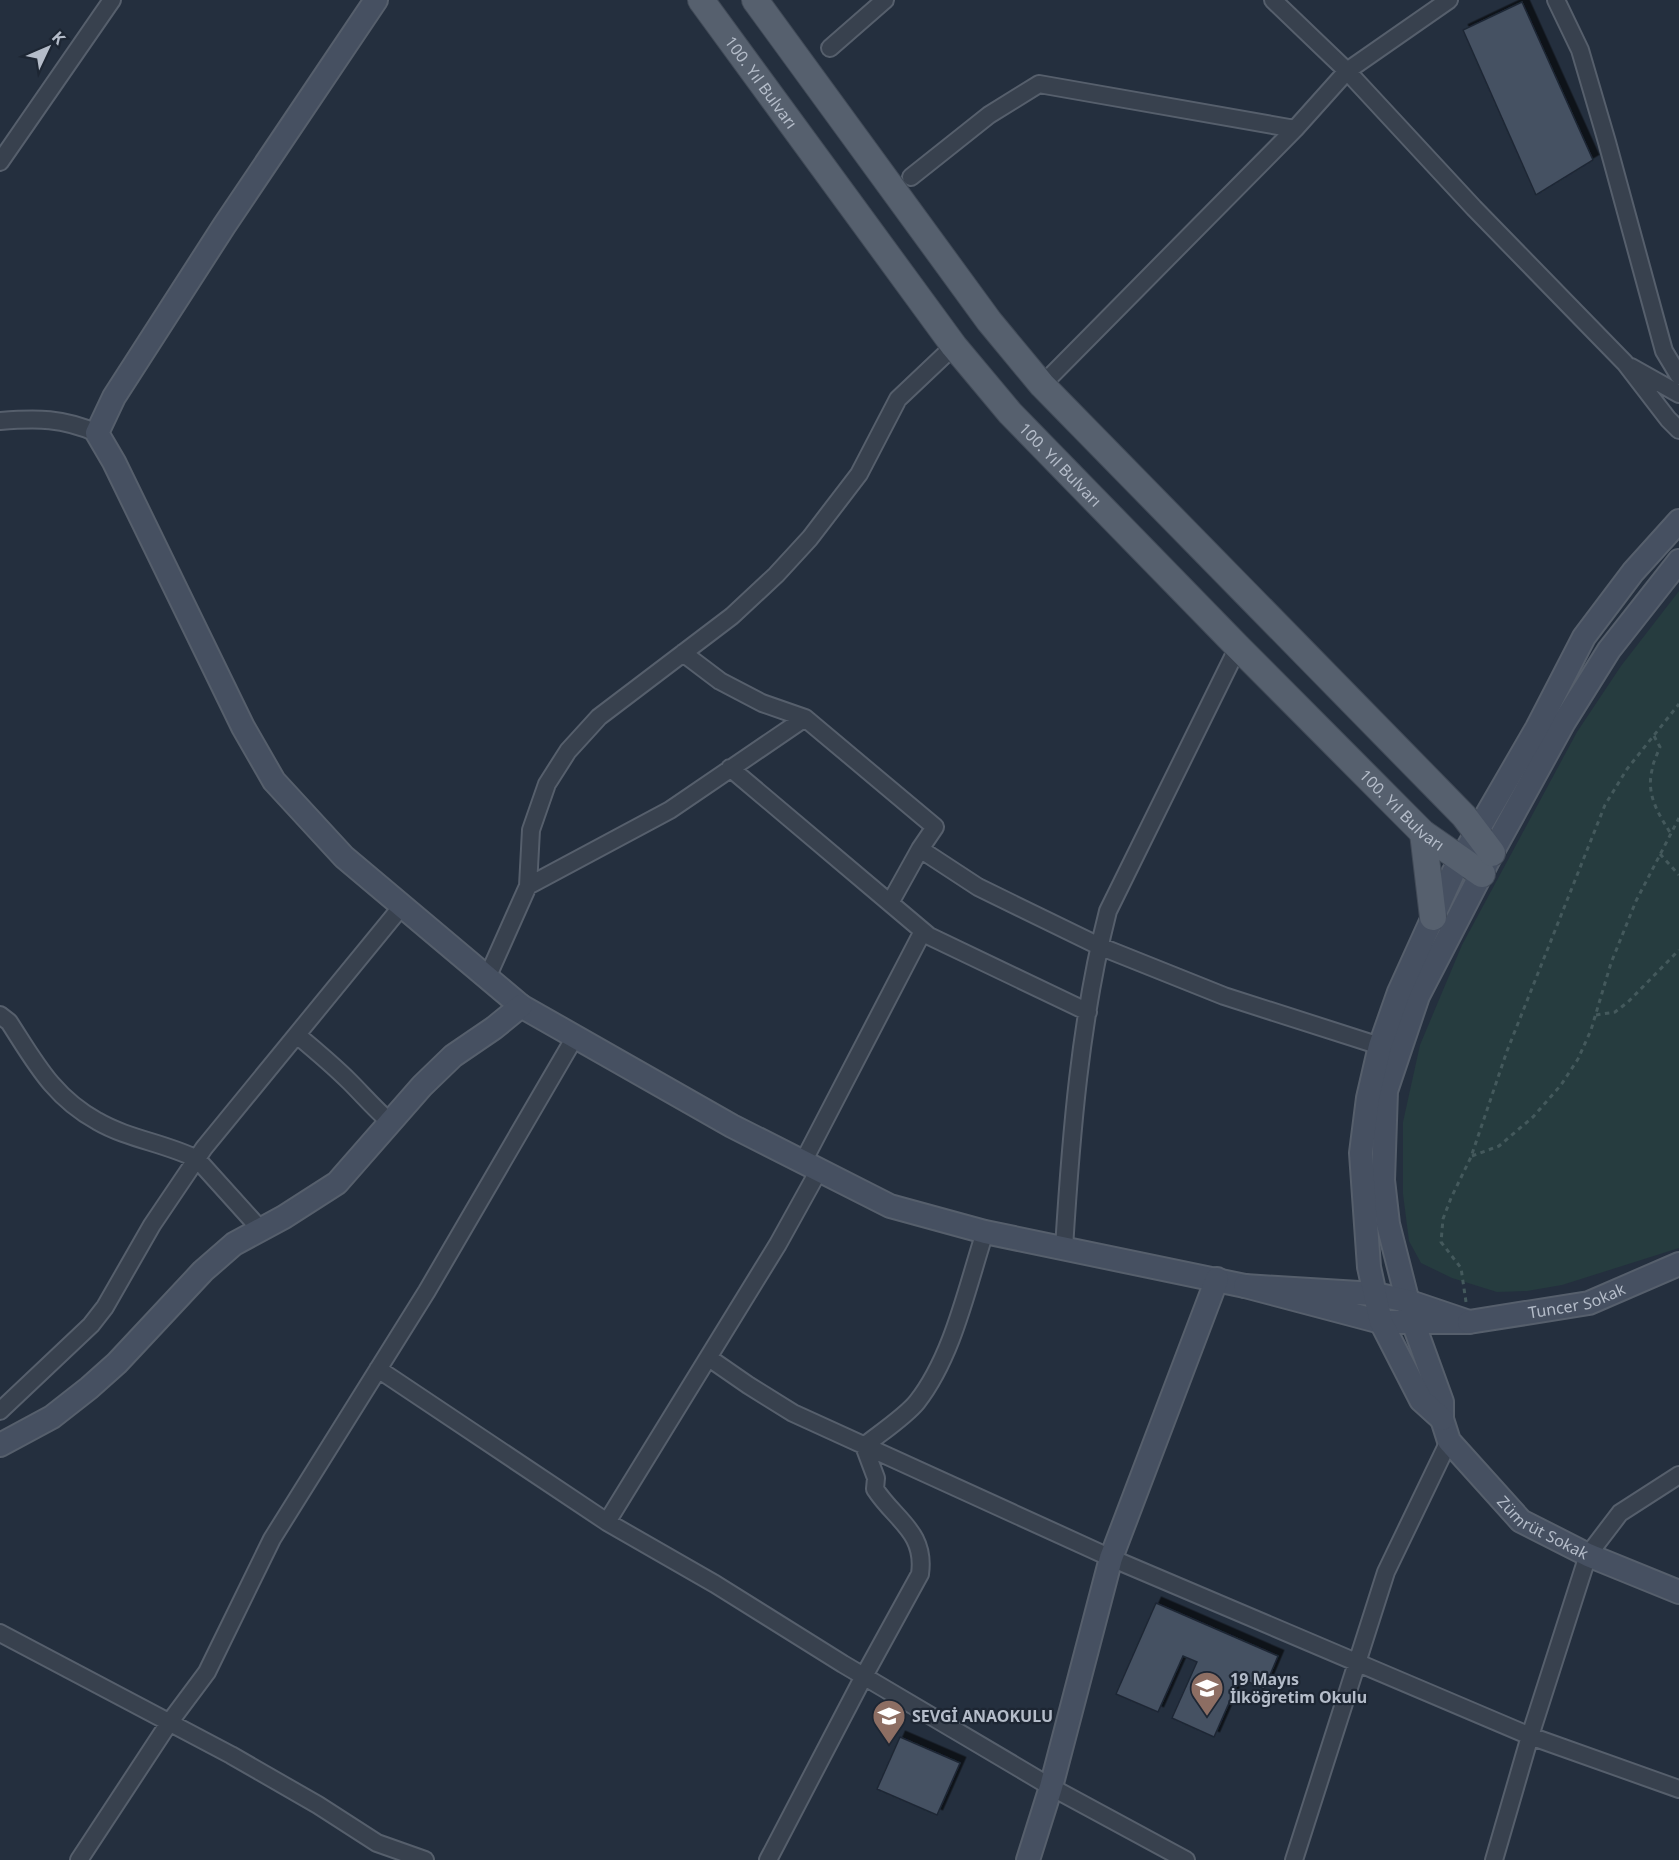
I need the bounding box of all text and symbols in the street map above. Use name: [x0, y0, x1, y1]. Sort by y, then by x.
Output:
north arrow: [18, 18, 78, 78]
text: K: [47, 26, 71, 49]
street label: 100. Yıl Bulvarı: [720, 32, 802, 133]
street label: 100. Yıl Bulvarı: [1014, 418, 1106, 512]
street label: 100. Yıl Bulvarı: [1355, 764, 1449, 856]
street label: Tuncer Sokak: [1527, 1277, 1629, 1323]
street label: Zümrüt Sokak: [1492, 1491, 1593, 1565]
place label: 19 Mayıs İlköğretim Okulu: [1230, 1668, 1367, 1708]
school or university icon: 19 Mayıs İlköğretim Okulu: [1189, 1670, 1225, 1717]
school or university icon: SEVGİ ANAOKULU: [871, 1698, 907, 1745]
place label: SEVGİ ANAOKULU: [912, 1705, 1053, 1727]

